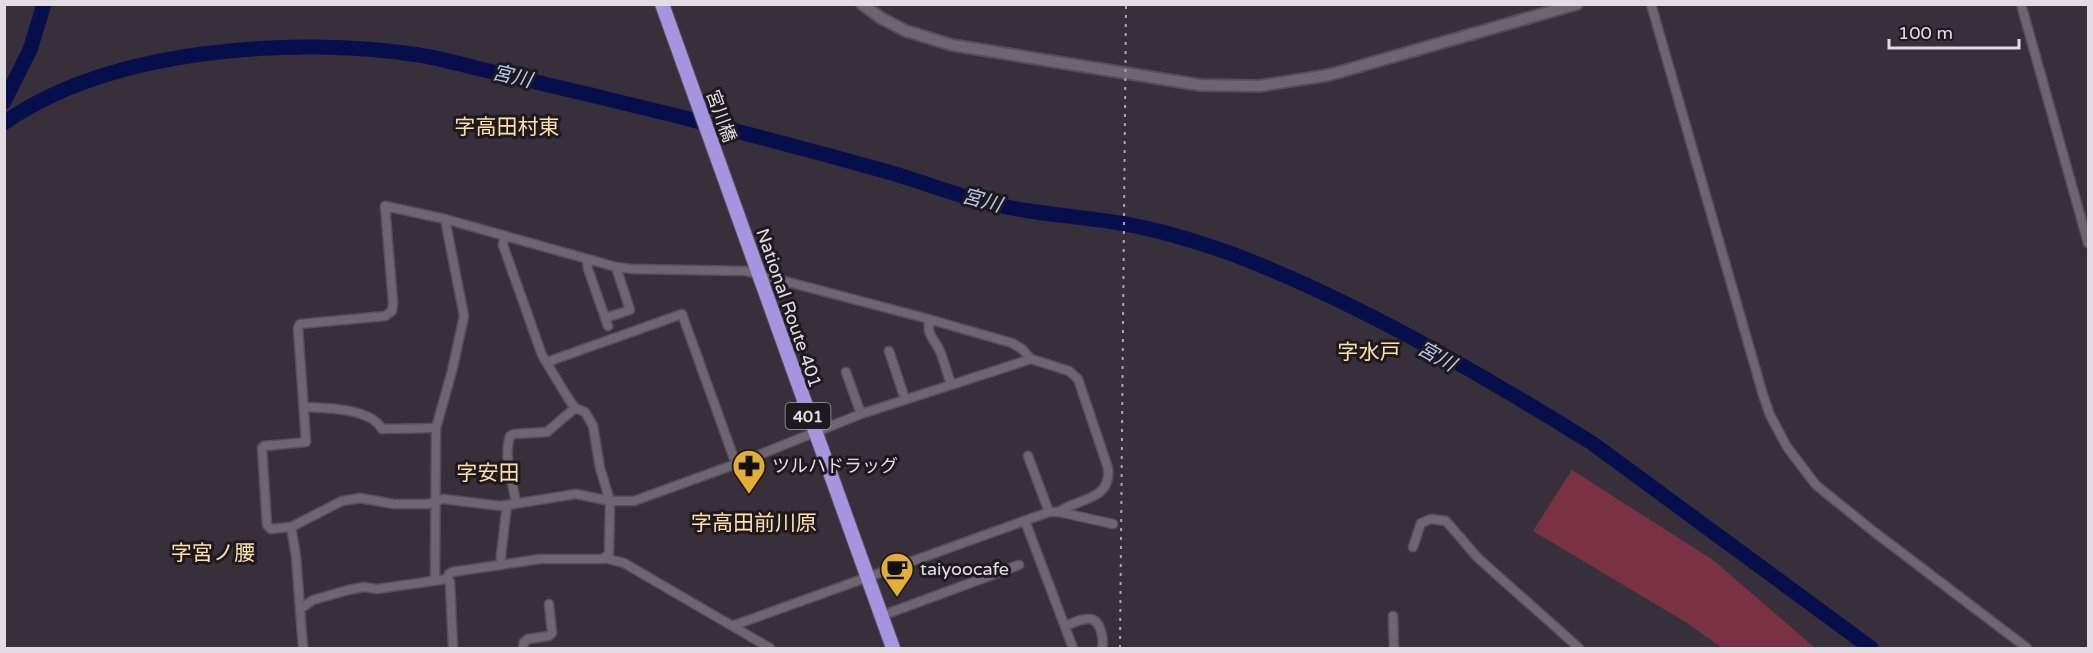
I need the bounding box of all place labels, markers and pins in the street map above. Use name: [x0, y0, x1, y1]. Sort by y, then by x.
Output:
pharmacy icon: ツルハドラッグ: [731, 448, 767, 495]
place label: ツルハドラッグ: [772, 455, 898, 477]
cafe icon: taiyoocafe: [879, 551, 915, 598]
place label: taiyoocafe: [920, 558, 1009, 580]

